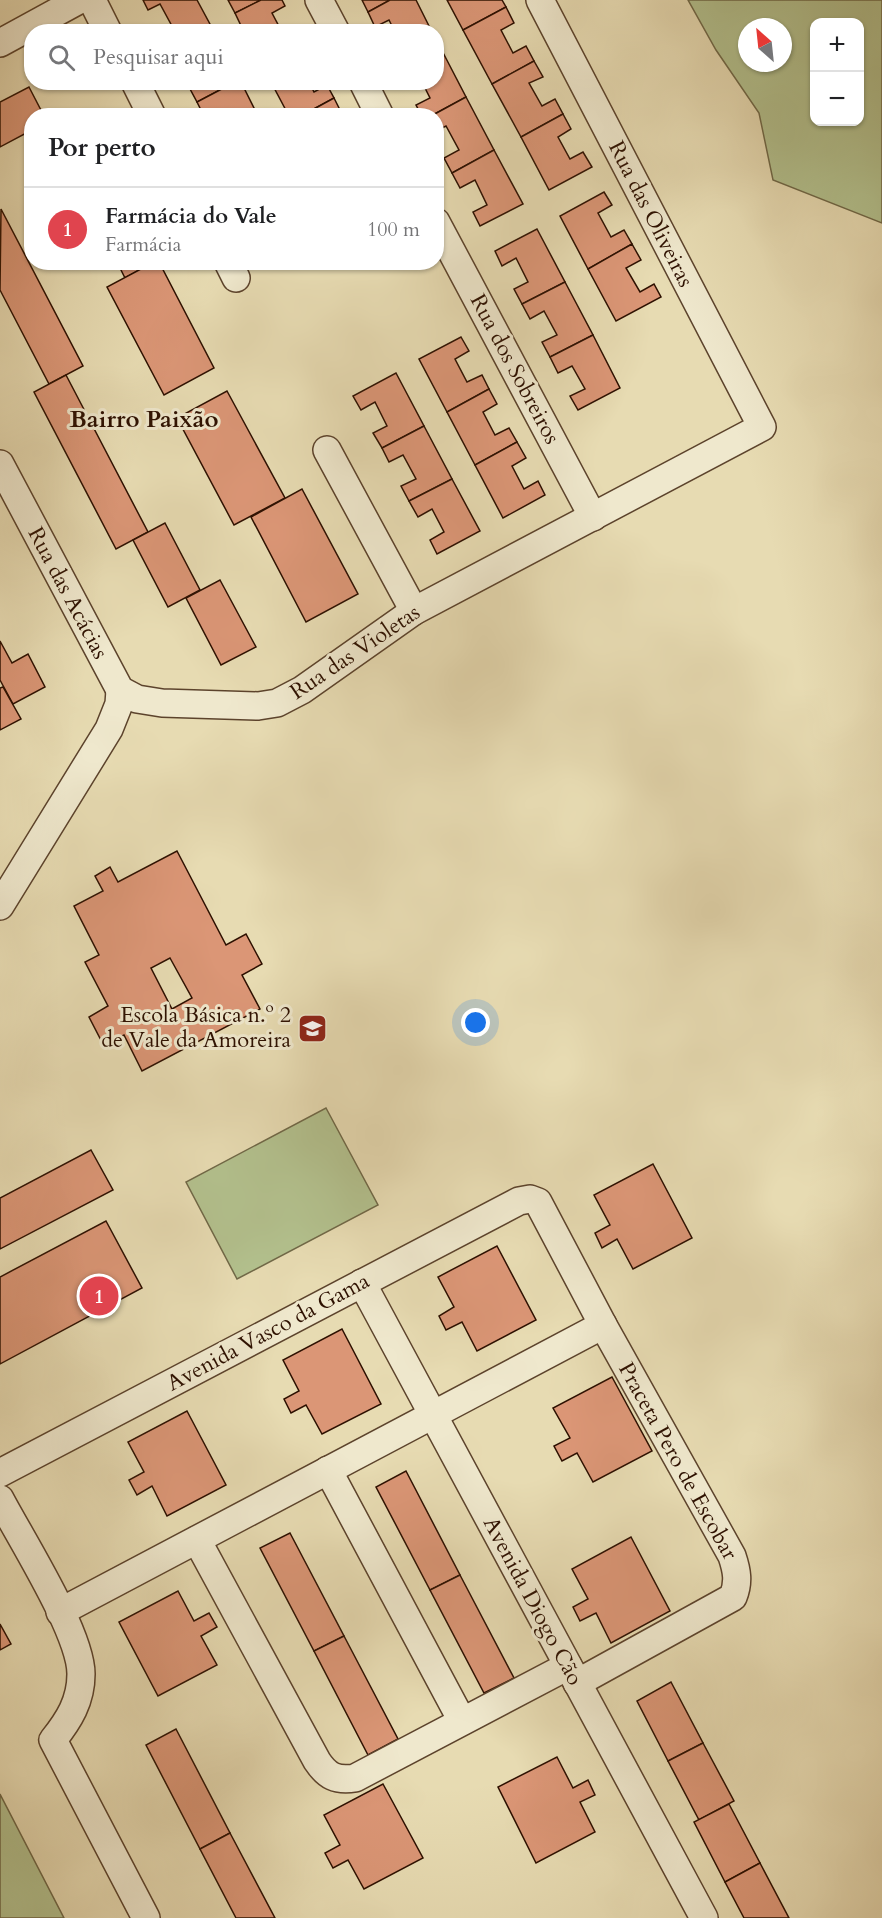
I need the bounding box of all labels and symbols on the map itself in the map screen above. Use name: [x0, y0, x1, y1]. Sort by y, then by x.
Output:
north arrow: [738, 18, 792, 72]
street label: Rua das Oliveiras: [601, 136, 701, 292]
street label: Rua dos Sobreiros: [463, 289, 567, 449]
district label: Bairro Paixão: [69, 403, 219, 436]
street label: Rua das Acácias: [21, 522, 115, 664]
street label: Rua das Violetas: [284, 597, 426, 707]
place label: Escola Básica n.º 2 de Vale da Amoreira: [101, 1000, 291, 1055]
your location: [461, 1008, 490, 1037]
school or university icon: Escola Básica n.º 2 de Vale da Amoreira: [296, 1012, 328, 1044]
street label: Avenida Vasco da Gama: [161, 1266, 375, 1398]
pin: 1: [80, 1274, 118, 1318]
street label: Praceta Pero de Escobar: [611, 1357, 745, 1566]
street label: Avenida Diogo Cão: [476, 1511, 590, 1691]

